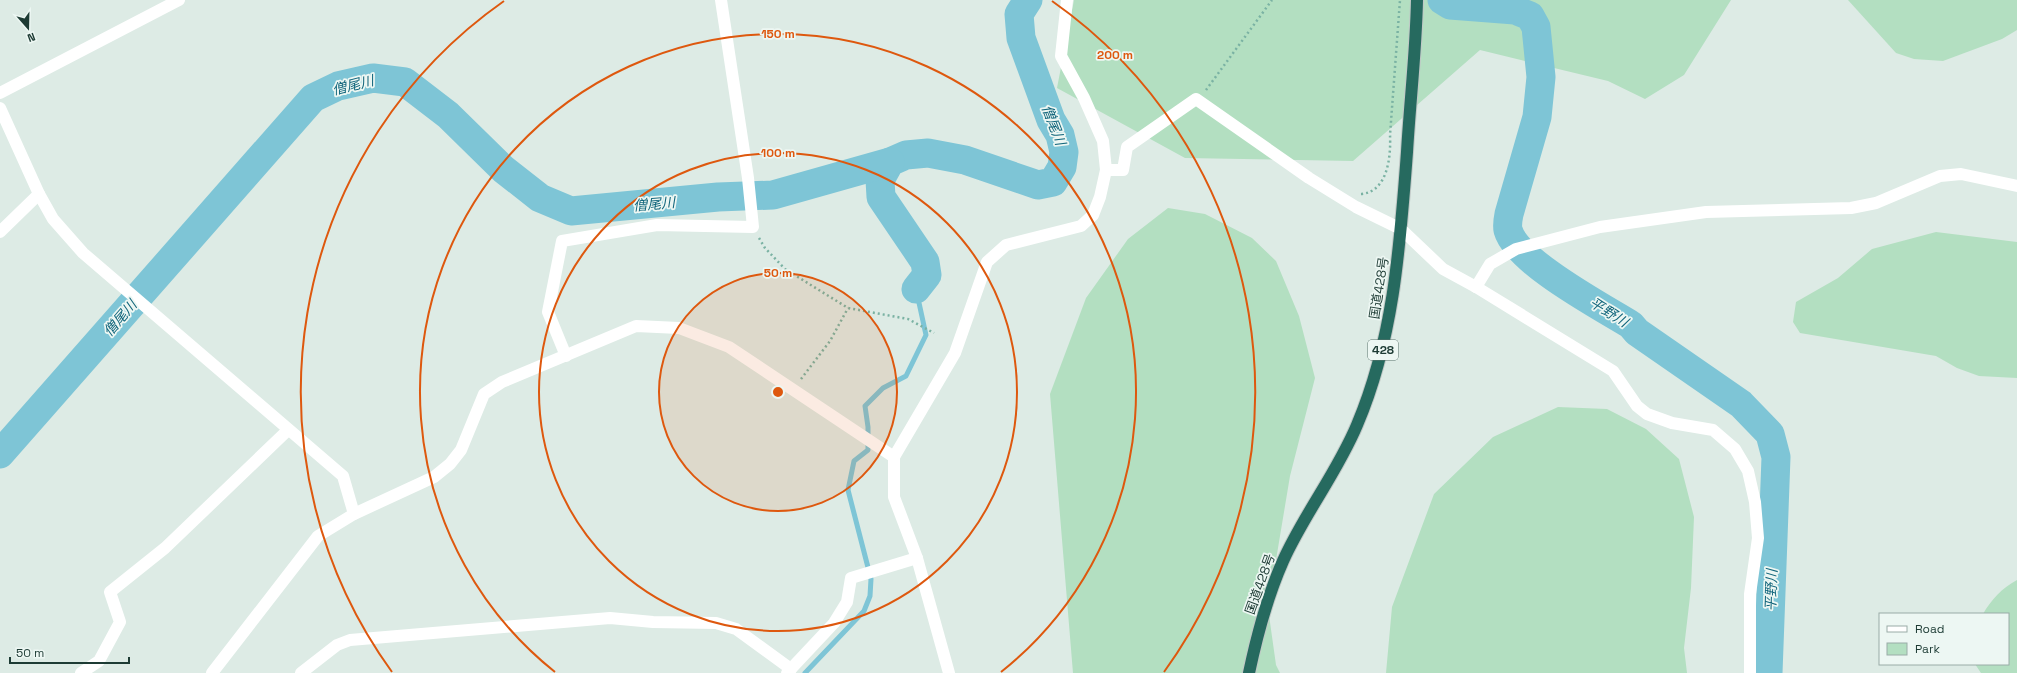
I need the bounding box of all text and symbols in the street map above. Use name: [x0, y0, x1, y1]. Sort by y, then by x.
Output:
north arrow: [8, 8, 48, 48]
text: 150 m: [761, 26, 795, 42]
text: N: [26, 30, 37, 45]
text: 200 m: [1097, 47, 1133, 63]
water label: 僧尾川: [330, 71, 377, 99]
water label: 僧尾川: [1038, 102, 1071, 150]
text: 100 m: [761, 145, 795, 161]
water label: 僧尾川: [632, 193, 678, 215]
street label: 国道428号: [1366, 256, 1392, 320]
text: 50 m: [764, 265, 792, 281]
water label: 平野川: [1586, 293, 1633, 332]
water label: 僧尾川: [99, 295, 142, 340]
road number: 428: [1368, 340, 1398, 360]
centre of rings: [771, 385, 785, 399]
street label: 国道428号: [1241, 551, 1279, 617]
water label: 平野川: [1761, 567, 1781, 611]
legend: [1879, 613, 2009, 665]
text: Road: [1915, 621, 1944, 637]
scale bar: [10, 639, 129, 665]
text: Park: [1915, 641, 1940, 657]
text: 50 m: [16, 645, 44, 661]

